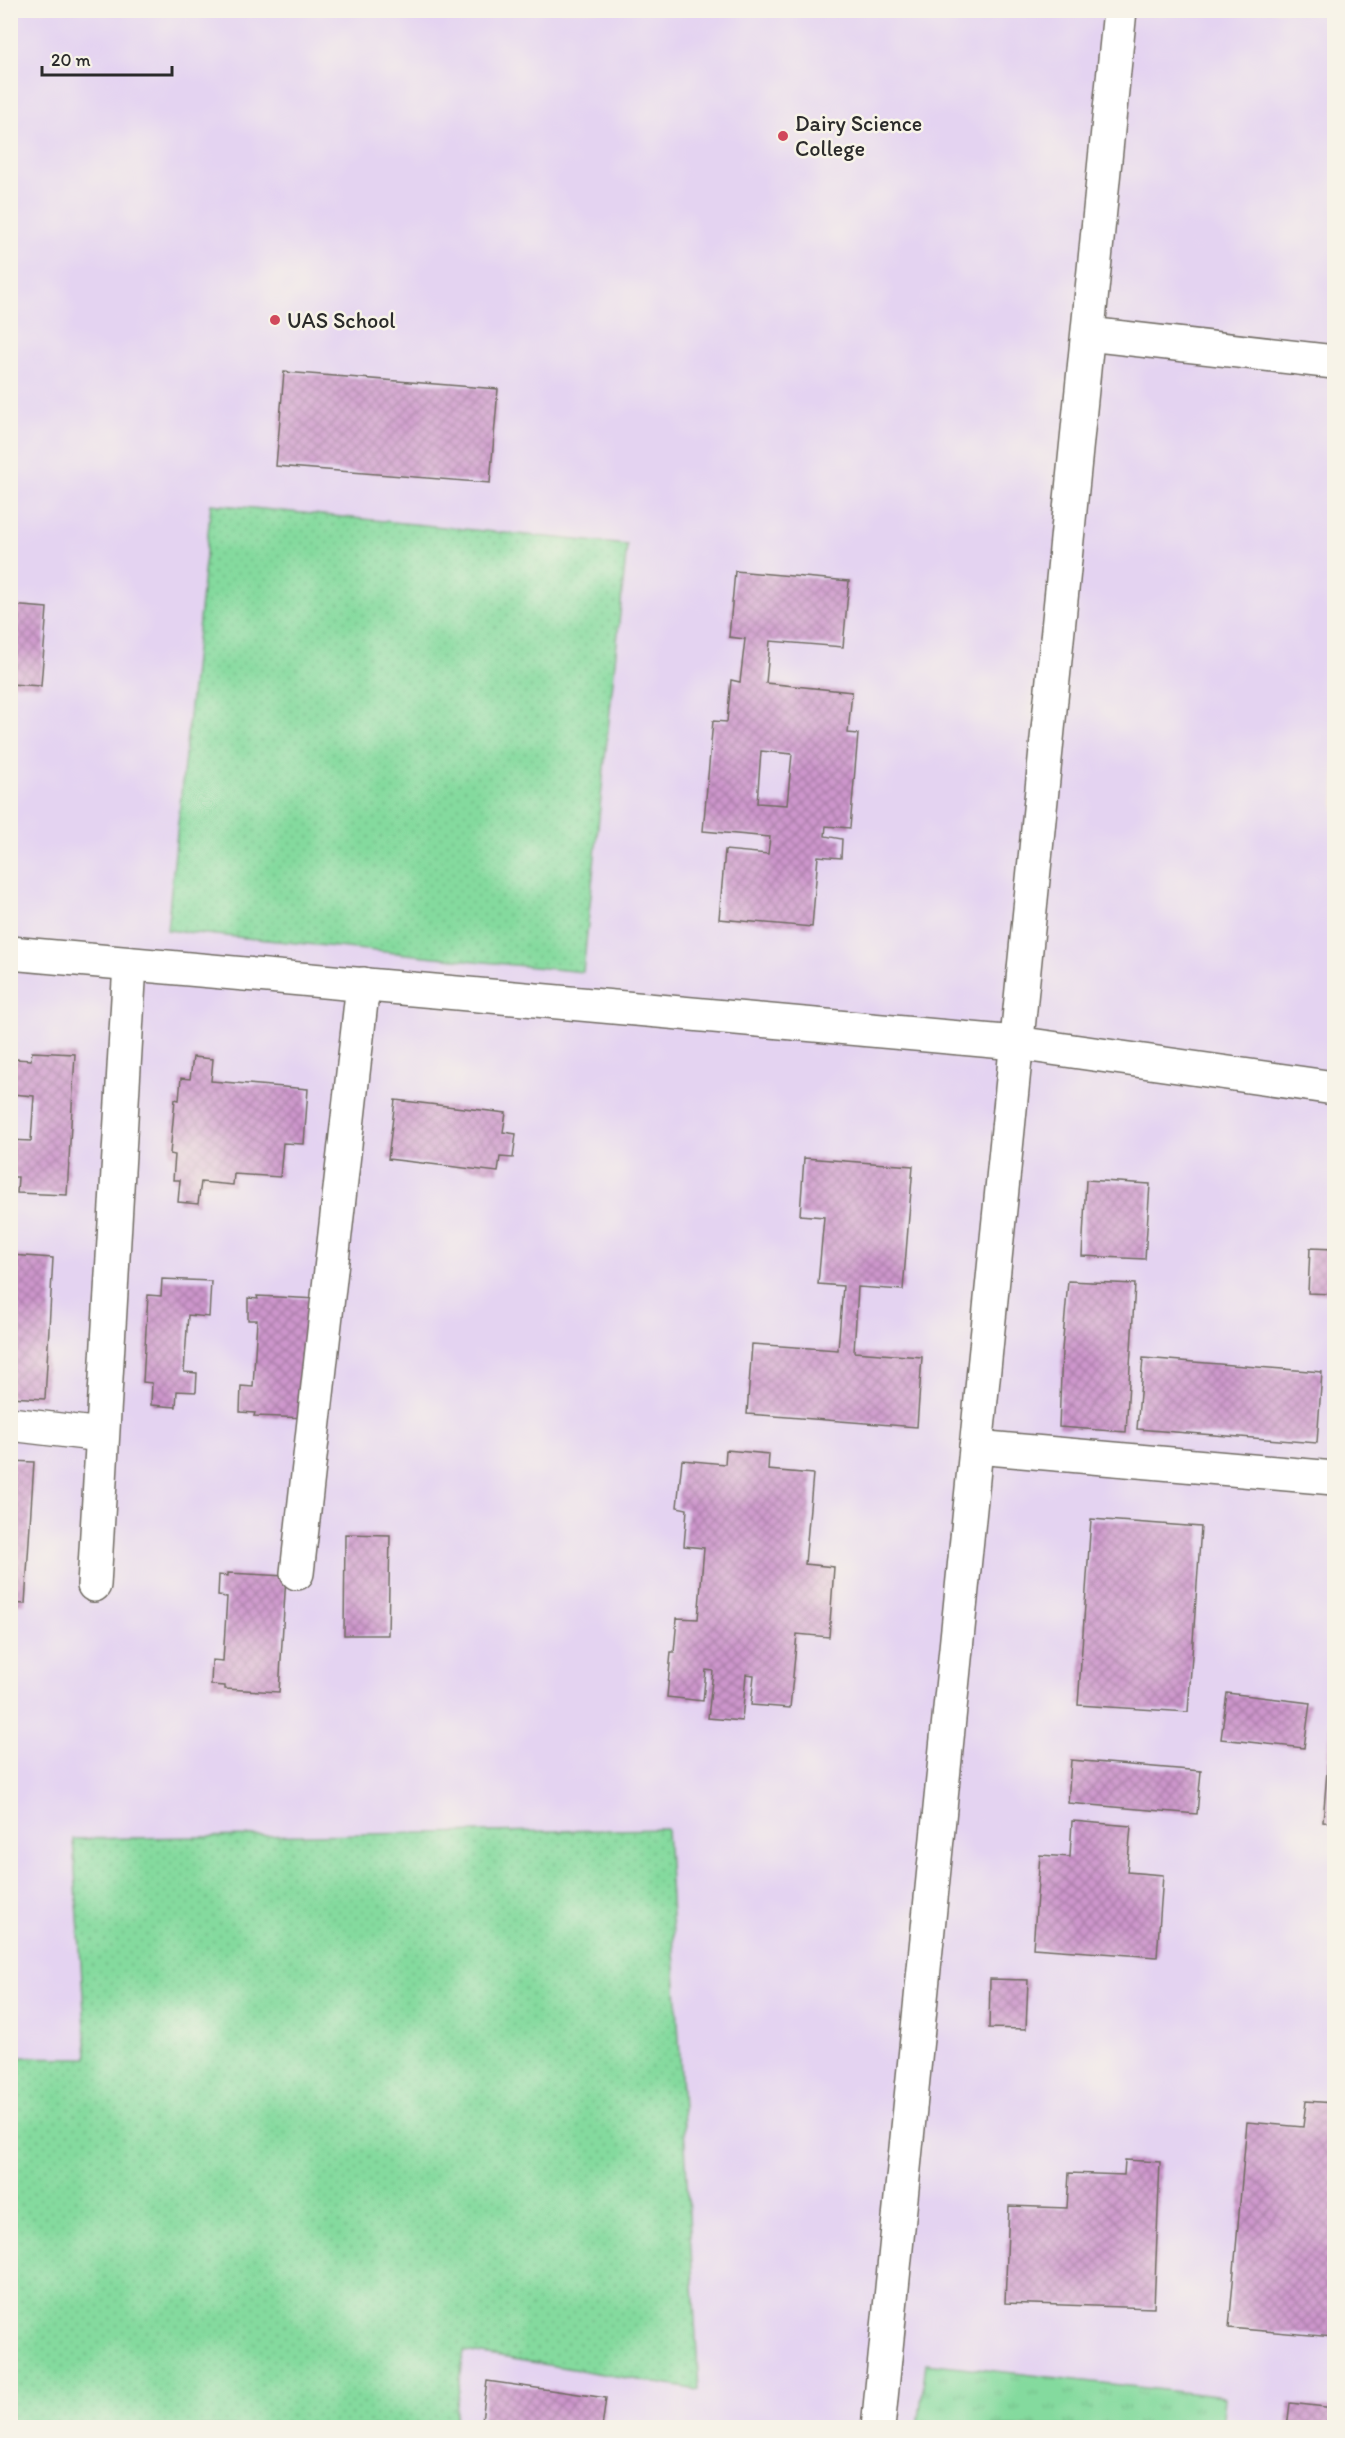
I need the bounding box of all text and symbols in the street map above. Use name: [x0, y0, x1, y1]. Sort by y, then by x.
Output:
scale bar: [42, 39, 172, 77]
text: 20 m: [51, 49, 91, 71]
place label: Dairy Science College: [795, 110, 922, 162]
marker: Dairy Science College: [776, 129, 790, 143]
place label: UAS School: [287, 307, 396, 334]
marker: UAS School: [268, 313, 282, 327]

